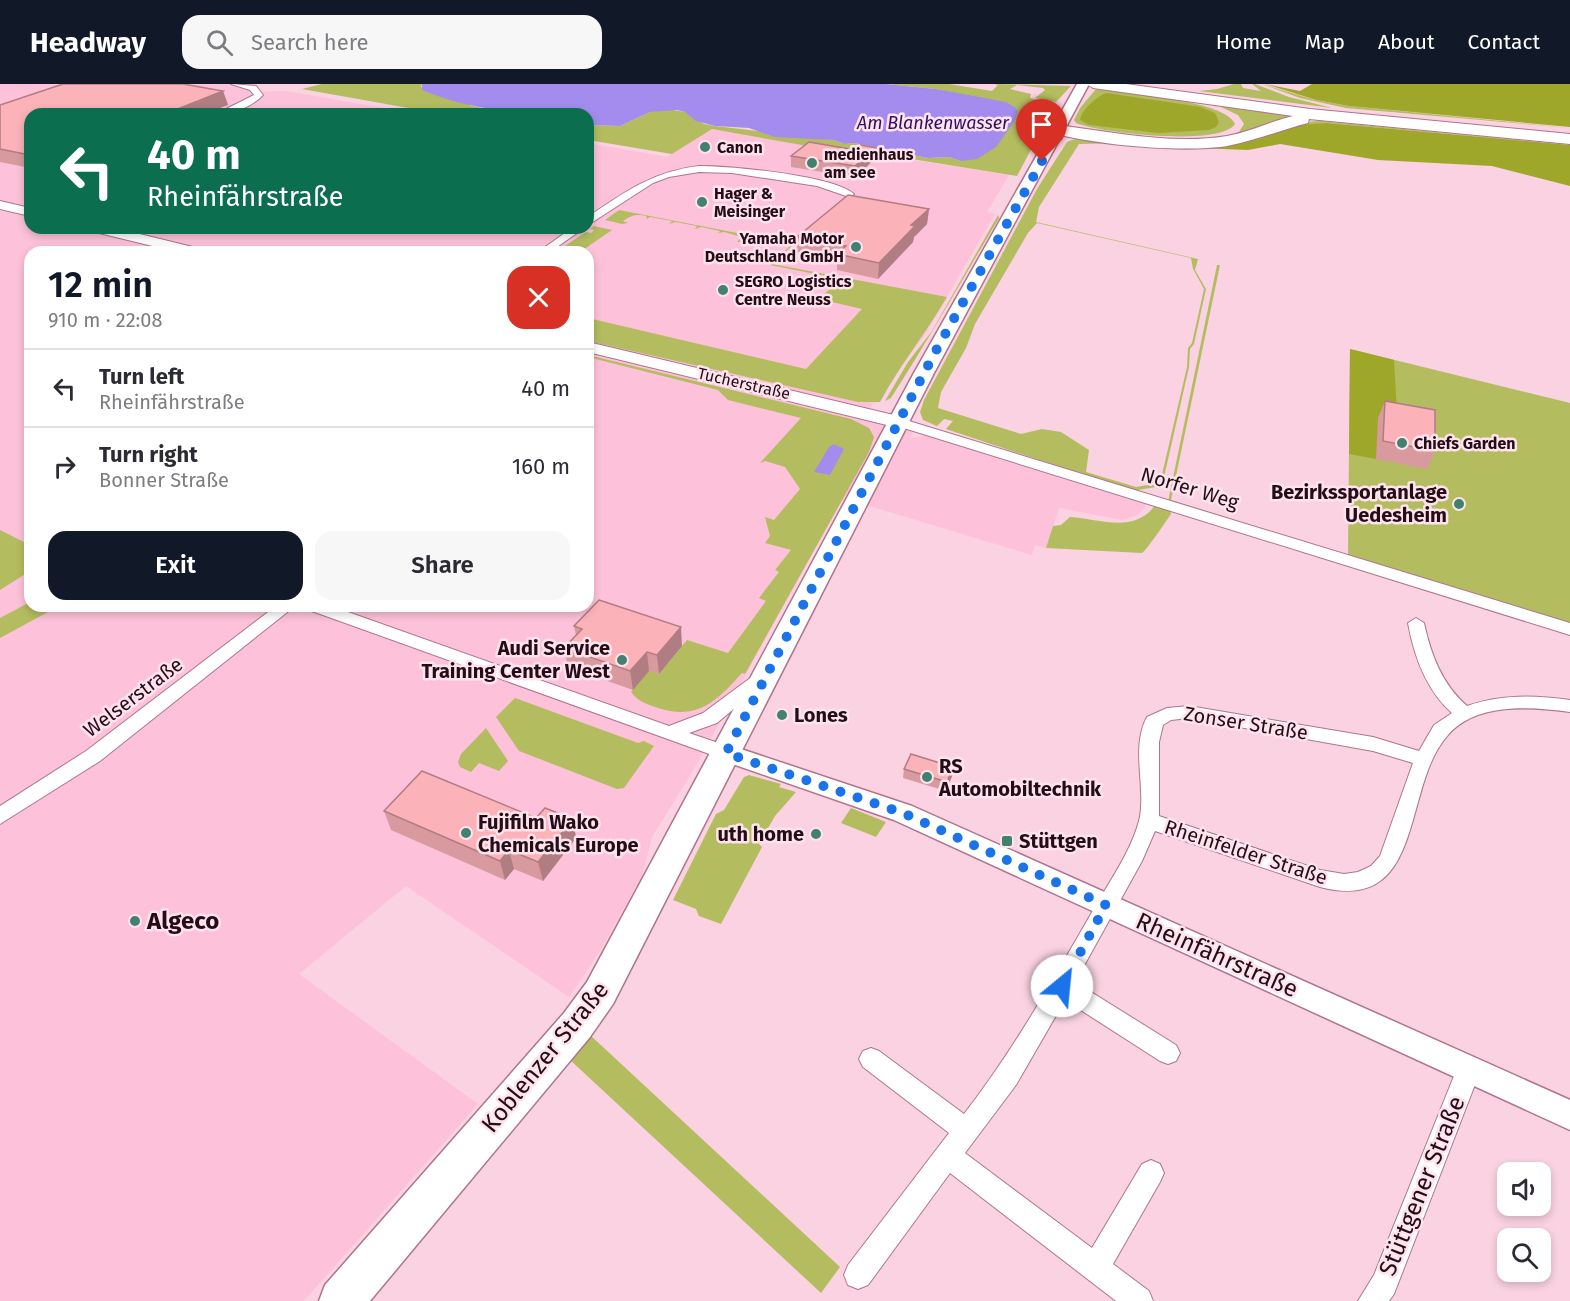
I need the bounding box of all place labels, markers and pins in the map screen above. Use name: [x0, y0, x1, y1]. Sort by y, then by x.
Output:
pin: [1016, 99, 1067, 161]
place label: Canon: [717, 138, 763, 157]
marker: Canon: [698, 140, 712, 154]
place label: medienhaus am see: [824, 145, 914, 182]
marker: medienhaus am see: [805, 156, 819, 170]
place label: Hager & Meisinger: [714, 184, 786, 221]
marker: Hager & Meisinger: [695, 195, 709, 209]
place label: Yamaha Motor Deutschland GmbH: [705, 229, 845, 266]
marker: Yamaha Motor Deutschland GmbH: [849, 240, 863, 254]
place label: SEGRO Logistics Centre Neuss: [735, 272, 852, 309]
marker: SEGRO Logistics Centre Neuss: [716, 283, 730, 297]
place label: Chiefs Garden: [1414, 434, 1515, 453]
marker: Chiefs Garden: [1395, 436, 1409, 450]
place label: Bezirkssportanlage Uedesheim: [1271, 480, 1447, 527]
marker: Bezirkssportanlage Uedesheim: [1452, 497, 1466, 511]
place label: Audi Service Training Center West: [421, 636, 610, 683]
marker: Audi Service Training Center West: [615, 653, 629, 667]
place label: Lones: [794, 703, 848, 727]
marker: Lones: [775, 708, 789, 722]
place label: RS Automobiltechnik: [938, 754, 1102, 801]
marker: RS Automobiltechnik: [920, 770, 934, 784]
place label: Fujifilm Wako Chemicals Europe: [478, 810, 639, 857]
place label: uth home: [717, 822, 804, 846]
marker: Fujifilm Wako Chemicals Europe: [459, 826, 473, 840]
marker: uth home: [809, 827, 823, 841]
place label: Stüttgen: [1019, 829, 1098, 853]
marker: Stüttgen: [1000, 834, 1014, 848]
place label: Algeco: [146, 907, 219, 935]
marker: Algeco: [128, 914, 142, 928]

